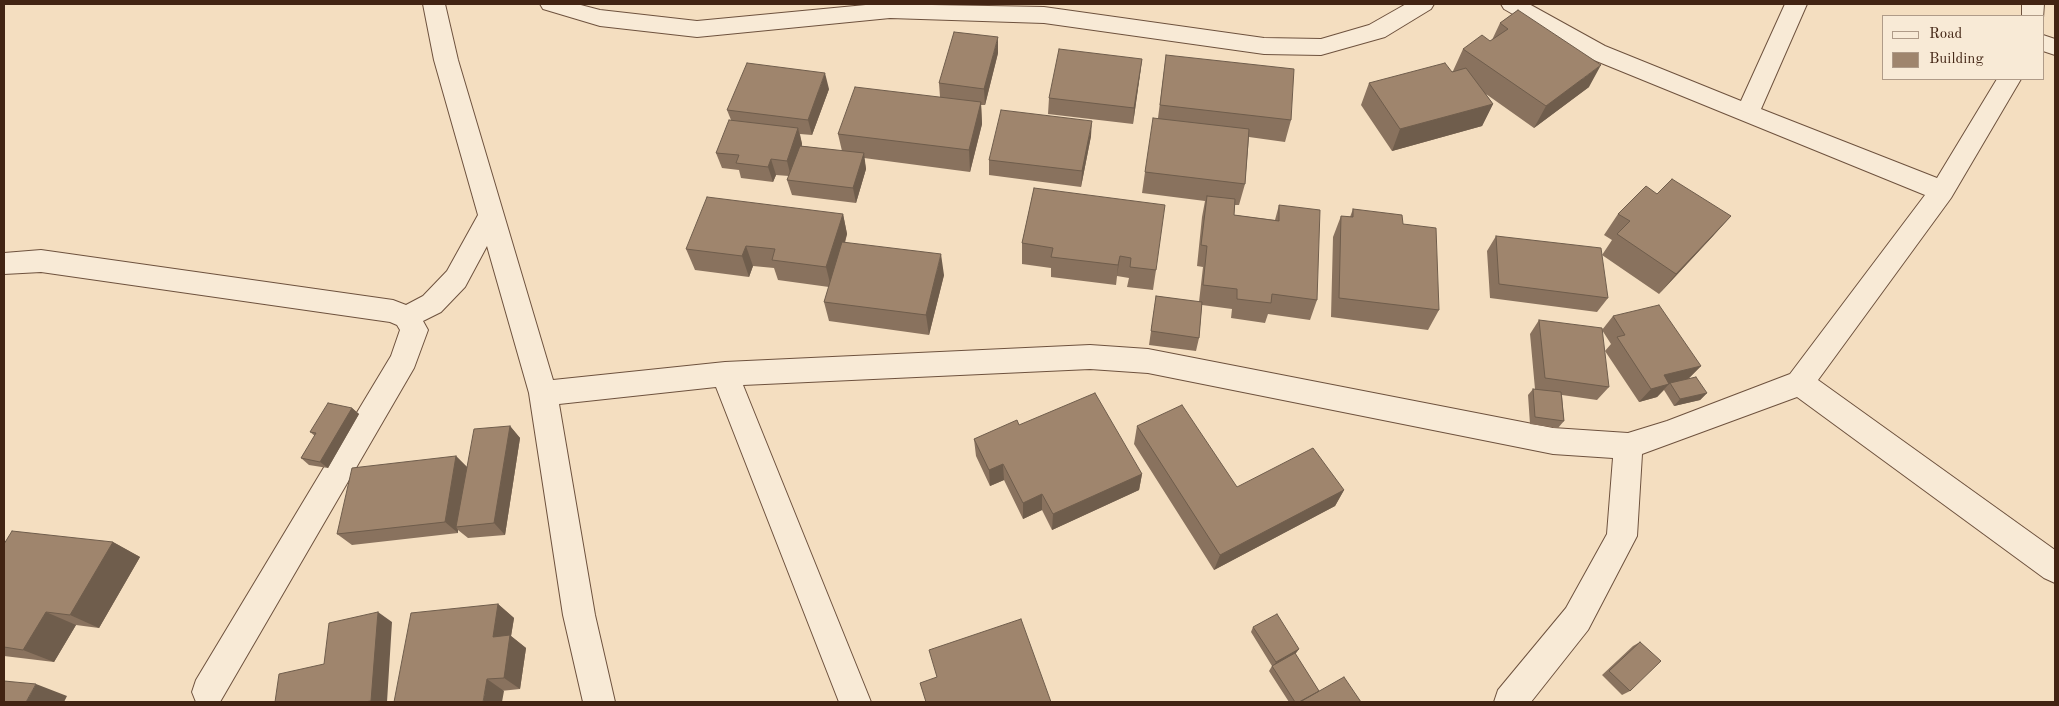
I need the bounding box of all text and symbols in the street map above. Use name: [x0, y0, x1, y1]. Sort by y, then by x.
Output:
legend: [1882, 15, 2044, 80]
text: Road: [1929, 27, 1962, 42]
text: Building: [1929, 52, 1984, 67]

